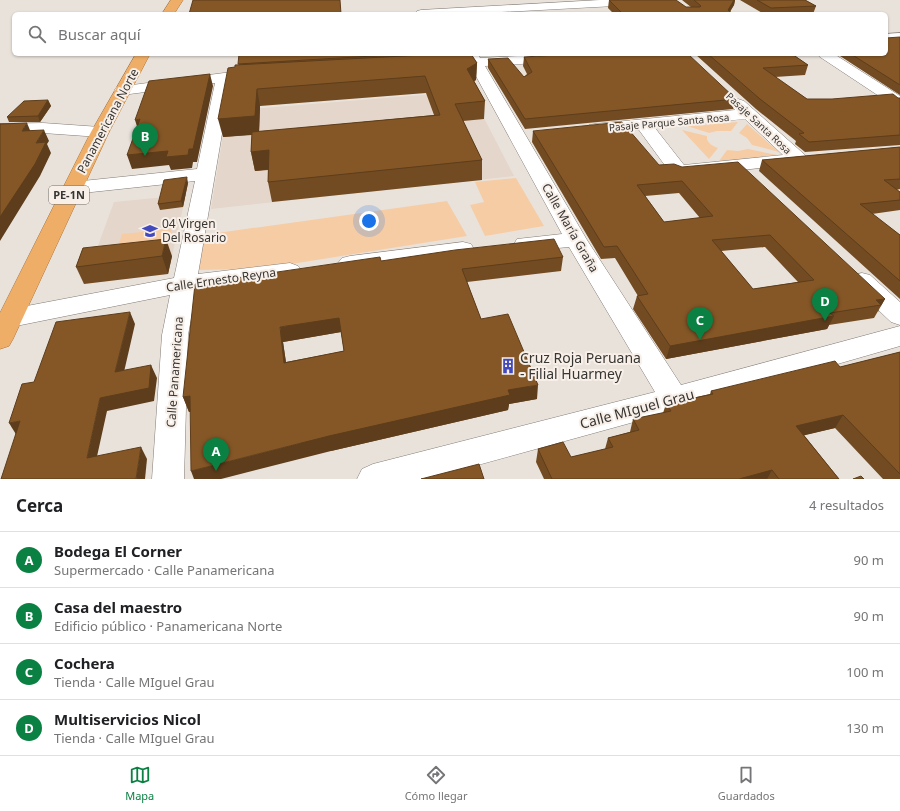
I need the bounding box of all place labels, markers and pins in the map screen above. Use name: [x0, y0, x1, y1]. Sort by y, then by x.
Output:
pin: B: [132, 123, 158, 156]
place label: 04 Virgen Del Rosario: [162, 215, 226, 246]
school or university icon: 04 Virgen Del Rosario: [141, 222, 159, 240]
pin: D: [812, 288, 838, 321]
pin: C: [687, 307, 713, 340]
place label: Cruz Roja Peruana - Filial Huarmey: [520, 348, 641, 383]
building icon: Cruz Roja Peruana - Filial Huarmey: [499, 357, 517, 375]
pin: A: [203, 438, 229, 471]

